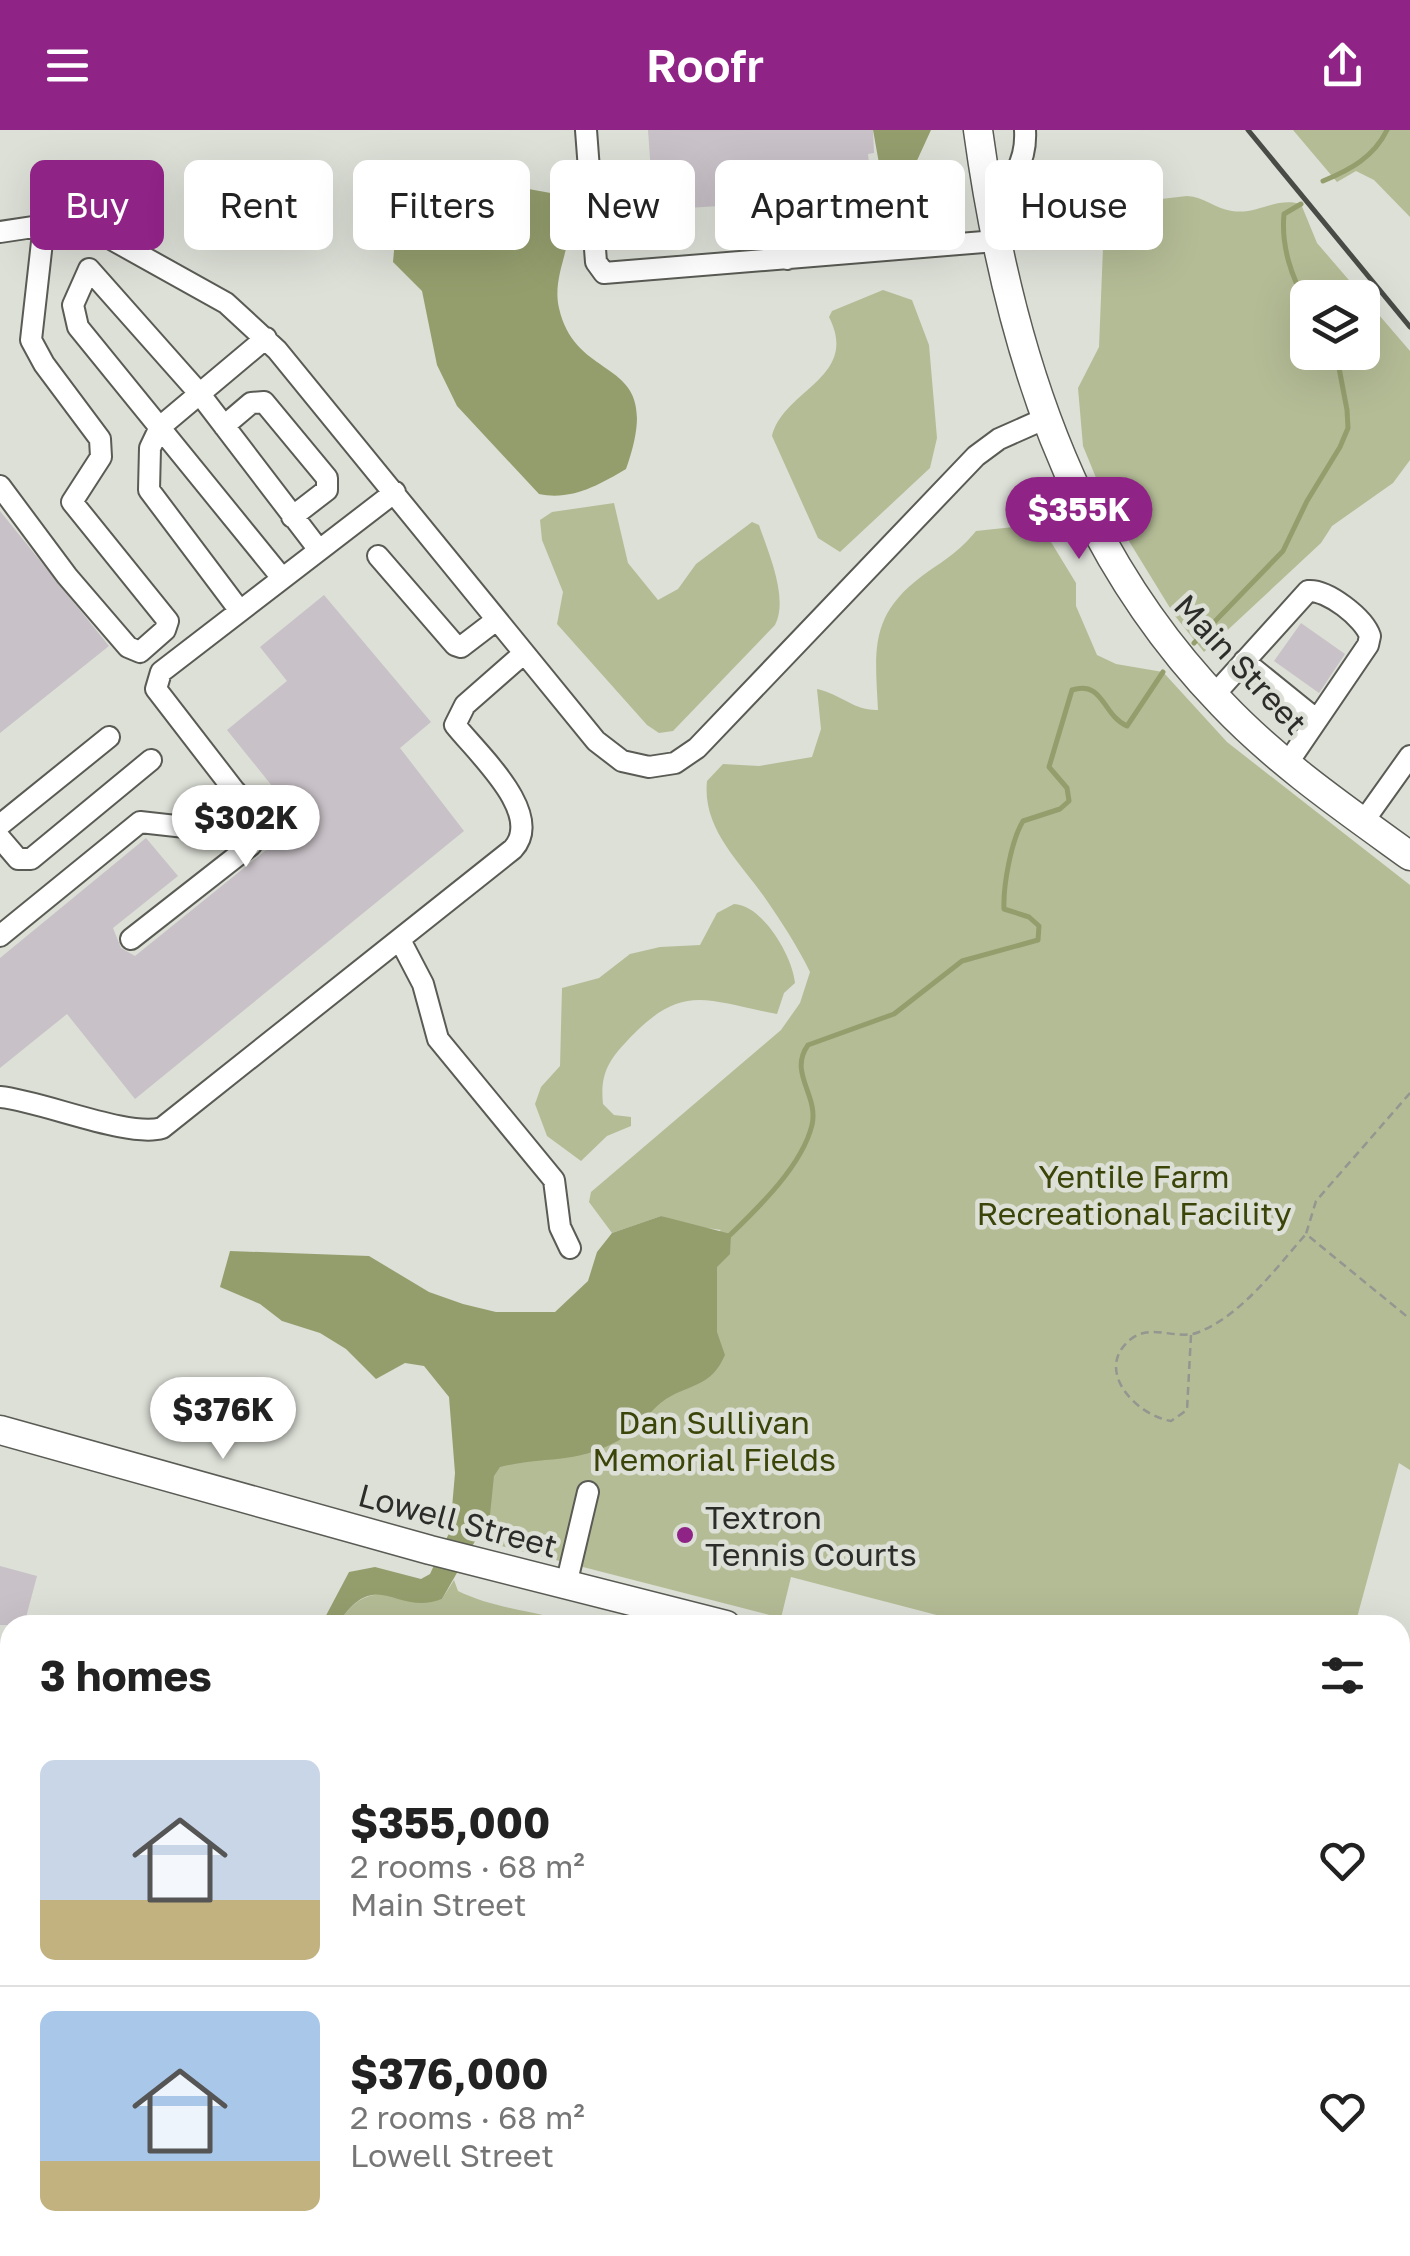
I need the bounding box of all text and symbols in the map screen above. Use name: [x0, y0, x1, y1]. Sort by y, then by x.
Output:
icon: menu: [40, 38, 95, 93]
text: Roofr: [646, 38, 764, 92]
icon: share: [1315, 38, 1370, 93]
chip: Buy: [30, 160, 164, 250]
chip: Rent: [184, 160, 333, 250]
chip: Filters: [353, 160, 530, 250]
chip: New: [550, 160, 695, 250]
chip: Apartment: [715, 160, 965, 250]
chip: House: [985, 160, 1163, 250]
map controls: [1290, 280, 1380, 370]
button: layers: [1290, 280, 1380, 370]
pin: $355K: [1009, 477, 1149, 562]
text: $355K: [1027, 490, 1131, 528]
street label: Main Street: [1167, 586, 1315, 742]
pin: $302K: [176, 785, 316, 870]
text: $302K: [194, 798, 298, 836]
park label: Yentile Farm Recreational Facility: [976, 1157, 1292, 1232]
pin: $376K: [153, 1377, 293, 1462]
text: $376K: [172, 1390, 274, 1428]
park label: Dan Sullivan Memorial Fields: [592, 1403, 836, 1478]
street label: Lowell Street: [354, 1475, 562, 1565]
place label: Textron Tennis Courts: [705, 1498, 917, 1573]
marker: Textron Tennis Courts: [674, 1524, 696, 1546]
icon: filters: [1315, 1648, 1370, 1703]
text: 3 homes: [40, 1650, 212, 1700]
text: $355,000: [350, 1797, 550, 1847]
icon: home: [120, 1800, 240, 1920]
icon: heart: [1315, 1833, 1370, 1888]
text: 2 rooms · 68 m²: [350, 1847, 585, 1885]
text: Main Street: [350, 1885, 527, 1923]
text: $376,000: [350, 2048, 549, 2098]
icon: home: [120, 2051, 240, 2171]
icon: heart: [1315, 2084, 1370, 2139]
text: 2 rooms · 68 m²: [350, 2098, 585, 2136]
text: Lowell Street: [350, 2136, 554, 2174]

